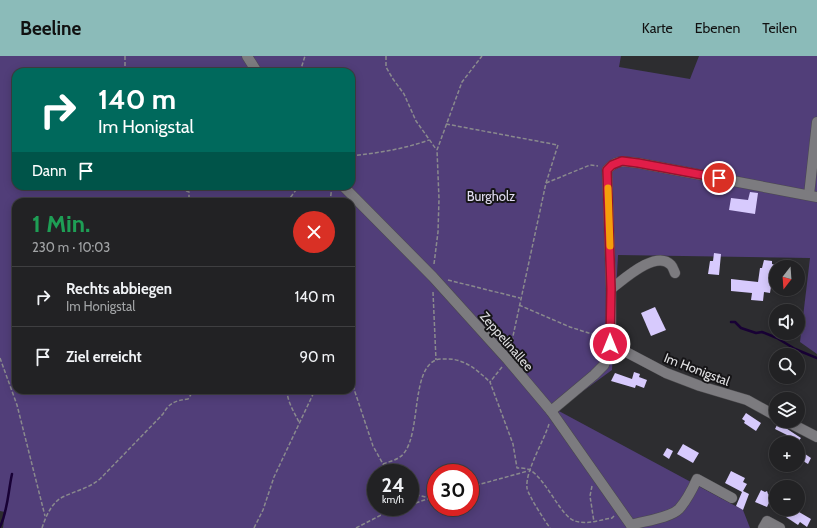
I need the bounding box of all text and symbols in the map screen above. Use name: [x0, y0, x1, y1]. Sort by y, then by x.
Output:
text: Beeline: [20, 17, 81, 40]
text: Karte: [642, 19, 673, 37]
text: Ebenen: [695, 19, 740, 37]
text: Teilen: [762, 19, 797, 37]
text: 140 m: [98, 82, 176, 116]
icon: right: [32, 84, 84, 136]
text: Im Honigstal: [98, 116, 194, 138]
icon: arrive: [75, 160, 97, 182]
pin: [702, 161, 736, 195]
text: Dann: [32, 162, 67, 180]
icon: arrive: [708, 167, 730, 189]
park label: Burgholz: [467, 188, 515, 204]
text: 1 Min.: [32, 209, 90, 238]
button: close: [293, 211, 335, 253]
text: 230 m · 10:03: [32, 239, 110, 255]
north arrow: [769, 260, 805, 296]
map controls: [769, 260, 805, 516]
text: Rechts abbiegen: [66, 280, 172, 298]
icon: right: [32, 286, 54, 308]
text: 140 m: [294, 288, 335, 306]
text: Im Honigstal: [66, 298, 135, 314]
button: sound: [769, 304, 805, 340]
street label: Zeppelinallee: [477, 308, 537, 374]
position arrow: [589, 323, 631, 365]
icon: arrive: [32, 346, 54, 368]
text: Ziel erreicht: [66, 348, 142, 366]
text: 90 m: [299, 348, 335, 366]
button: search: [769, 348, 805, 384]
street label: Im Honigstal: [662, 349, 732, 389]
button: layers: [769, 392, 805, 428]
button: +: [769, 436, 805, 472]
speed limit sign: 30: [427, 464, 479, 516]
text: 24: [382, 473, 405, 497]
button: −: [769, 480, 805, 516]
text: km/h: [382, 493, 404, 506]

